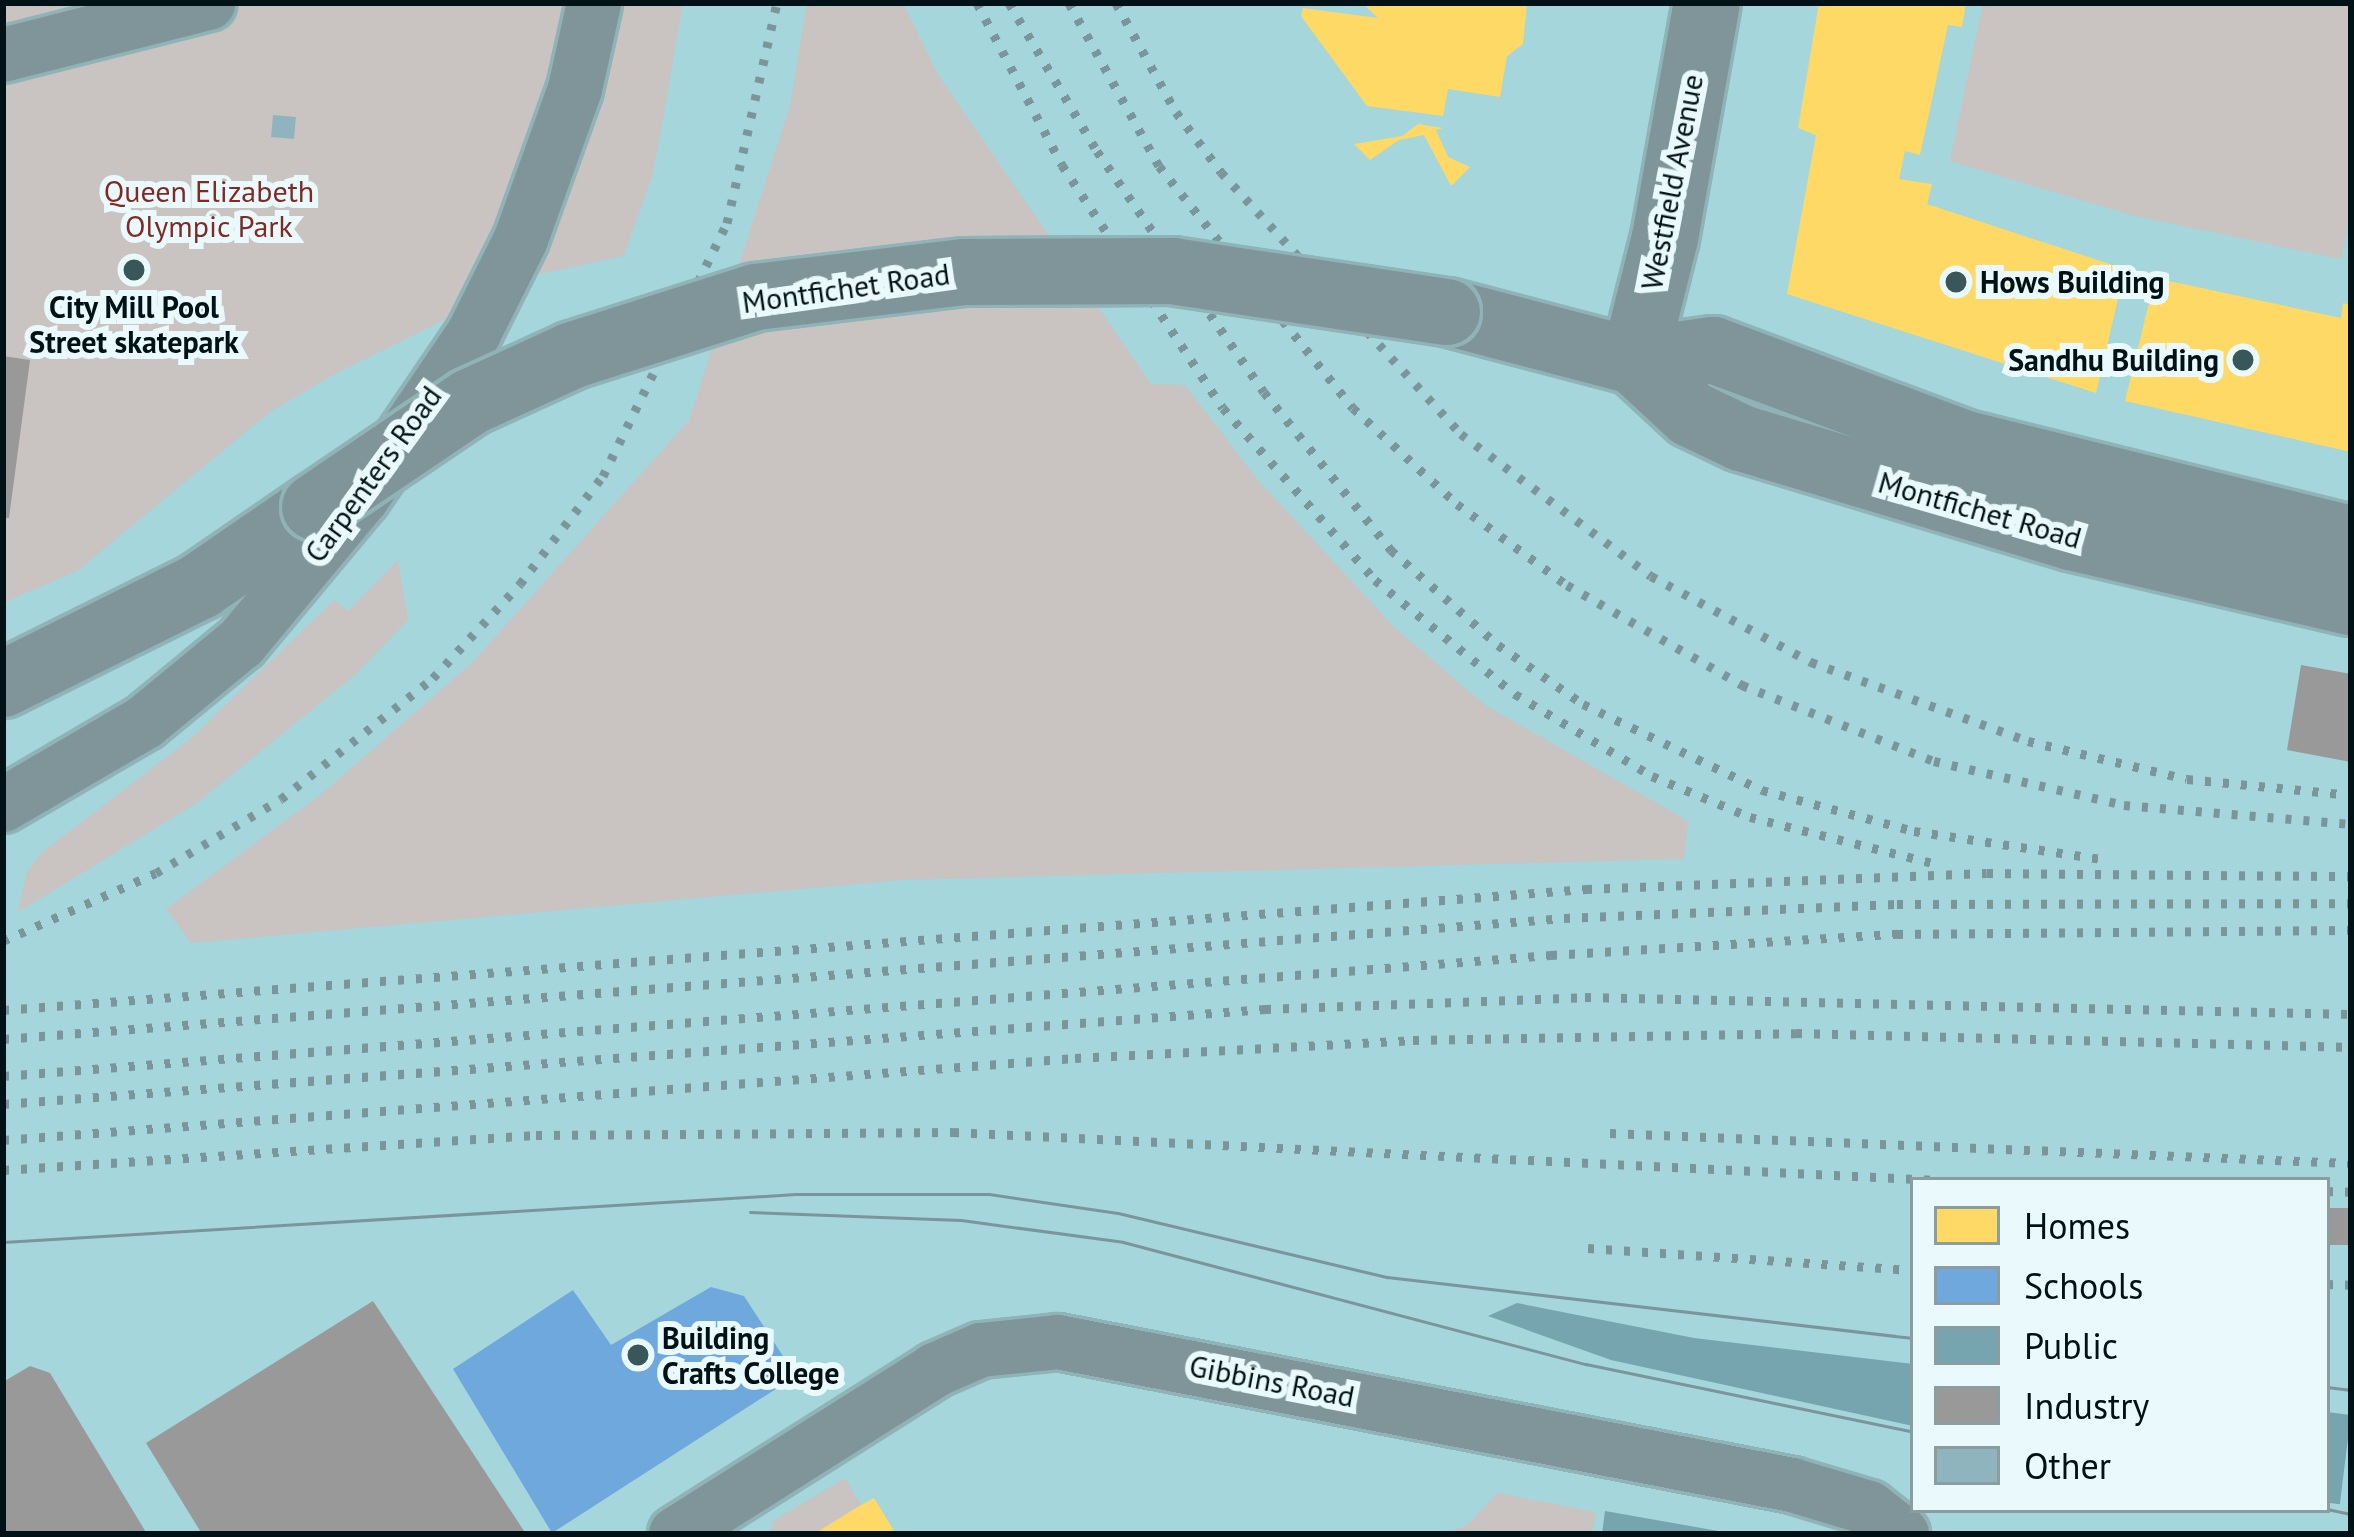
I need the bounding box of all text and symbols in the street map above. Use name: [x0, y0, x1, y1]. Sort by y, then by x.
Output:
street label: Westfield Avenue: [1633, 71, 1711, 293]
park label: Queen Elizabeth Olympic Park: [104, 173, 314, 243]
street label: Montfichet Road: [740, 256, 952, 320]
marker: City Mill Pool Street skatepark: [121, 257, 147, 283]
place label: Hows Building: [1980, 264, 2165, 300]
marker: Hows Building: [1943, 269, 1969, 295]
place label: City Mill Pool Street skatepark: [29, 289, 239, 360]
place label: Sandhu Building: [2008, 342, 2219, 378]
marker: Sandhu Building: [2230, 347, 2256, 373]
street label: Carpenters Road: [297, 379, 449, 569]
street label: Montfichet Road: [1874, 464, 2086, 556]
legend: [1910, 1177, 2330, 1513]
text: Homes: [2024, 1202, 2130, 1249]
text: Schools: [2024, 1262, 2143, 1309]
place label: Building Crafts College: [662, 1320, 840, 1390]
text: Public: [2024, 1322, 2118, 1369]
marker: Building Crafts College: [625, 1342, 651, 1368]
street label: Gibbins Road: [1186, 1347, 1358, 1415]
text: Industry: [2024, 1382, 2149, 1429]
text: Other: [2024, 1442, 2111, 1489]

